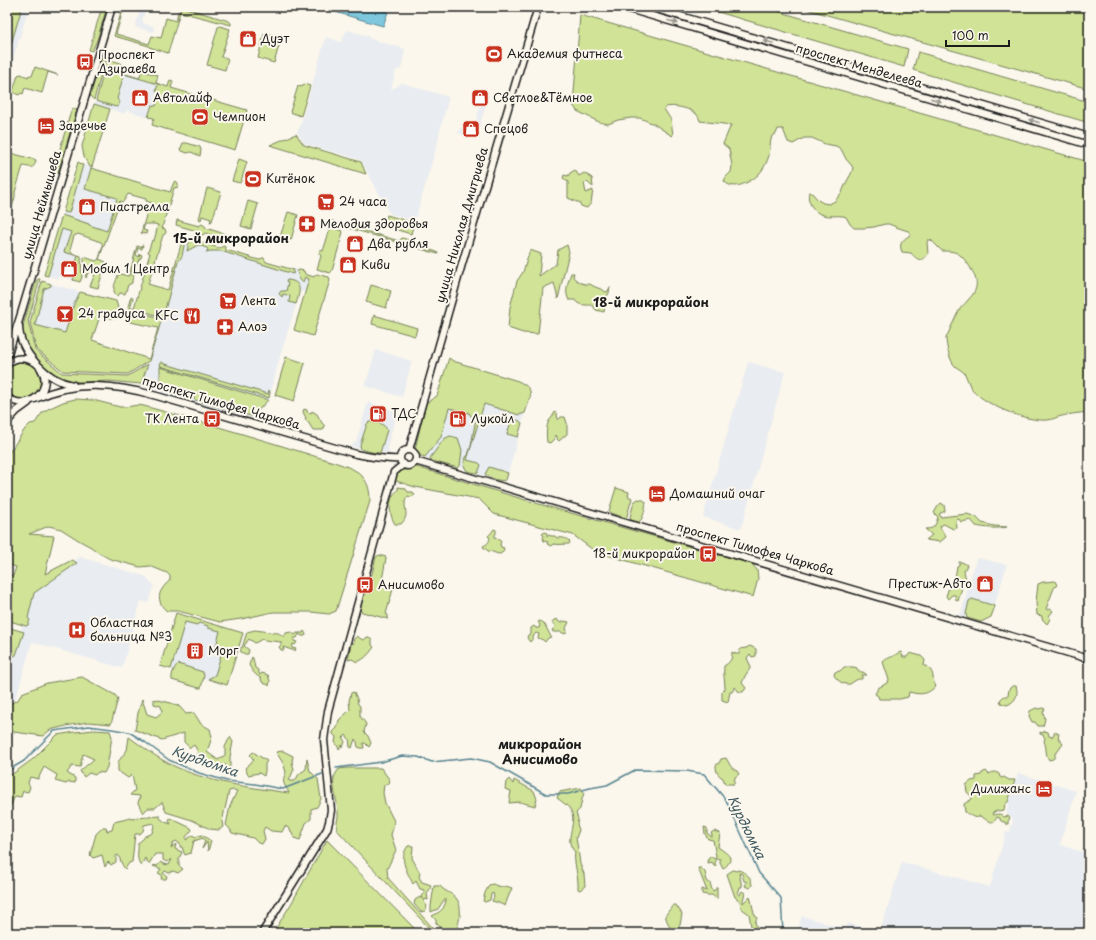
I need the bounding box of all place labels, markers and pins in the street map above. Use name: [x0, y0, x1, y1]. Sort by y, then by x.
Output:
shop icon: Дуэт: [238, 29, 258, 49]
place label: Дуэт: [260, 29, 289, 47]
sports icon: Академия фитнеса: [484, 44, 504, 64]
place label: Академия фитнеса: [507, 44, 623, 62]
place label: Проспект Дзираева: [97, 45, 156, 77]
bus stop icon: Проспект Дзираева: [75, 52, 95, 72]
shop icon: Автолайф: [130, 88, 150, 108]
place label: Автолайф: [153, 88, 213, 106]
shop icon: Светлое&Тёмное: [470, 88, 490, 108]
place label: Светлое&Тёмное: [493, 88, 593, 106]
sports icon: Чемпион: [190, 107, 210, 127]
place label: Чемпион: [213, 107, 266, 125]
hotel icon: Заречье: [36, 116, 56, 136]
place label: Заречье: [59, 116, 106, 134]
shop icon: Спецов: [461, 119, 481, 139]
place label: Спецов: [484, 119, 528, 137]
sports icon: Китёнок: [243, 169, 263, 189]
place label: Китёнок: [266, 169, 316, 187]
supermarket icon: 24 часа: [316, 192, 336, 212]
place label: 24 часа: [339, 192, 387, 210]
shop icon: Пиастрелла: [77, 197, 97, 217]
place label: Пиастрелла: [100, 197, 170, 215]
pharmacy icon: Мелодия здоровья: [297, 214, 317, 234]
place label: Мелодия здоровья: [320, 214, 428, 232]
shop icon: Два рубля: [345, 234, 365, 254]
place label: Два рубля: [367, 234, 428, 252]
shop icon: Киви: [338, 255, 358, 275]
place label: Киви: [361, 255, 390, 273]
shop icon: Мобил 1 Центр: [59, 259, 79, 279]
place label: Мобил 1 Центр: [82, 259, 170, 277]
supermarket icon: Лента: [218, 291, 238, 311]
place label: Лента: [241, 291, 277, 309]
bar icon: 24 градуса: [55, 304, 75, 324]
place label: 24 градуса: [78, 304, 146, 322]
place label: KFC: [155, 306, 179, 324]
restaurant icon: KFC: [182, 306, 202, 326]
pharmacy icon: Алоэ: [215, 317, 235, 337]
place label: Алоэ: [238, 317, 267, 335]
fuel station icon: ТДС: [368, 404, 388, 424]
place label: ТДС: [391, 404, 416, 422]
place label: ТК Лента: [145, 409, 200, 427]
bus stop icon: ТК Лента: [202, 409, 222, 429]
fuel station icon: Лукойл: [448, 409, 468, 429]
place label: Лукойл: [471, 409, 514, 427]
hotel icon: Домашний очаг: [647, 484, 667, 504]
place label: Домашний очаг: [669, 484, 765, 502]
place label: 18-й микрорайон: [593, 544, 695, 562]
bus stop icon: 18-й микрорайон: [698, 544, 718, 564]
place label: Престиж-Авто: [888, 574, 972, 592]
shop icon: Престиж-Авто: [975, 574, 995, 594]
bus stop icon: Анисимово: [355, 575, 375, 595]
place label: Анисимово: [378, 575, 445, 593]
place label: Областная больница №3: [90, 613, 172, 645]
hospital icon: Областная больница №3: [67, 620, 87, 640]
building icon: Морг: [185, 641, 205, 661]
place label: Морг: [208, 641, 239, 659]
place label: Дилижанс: [970, 779, 1031, 797]
hotel icon: Дилижанс: [1034, 779, 1054, 799]

